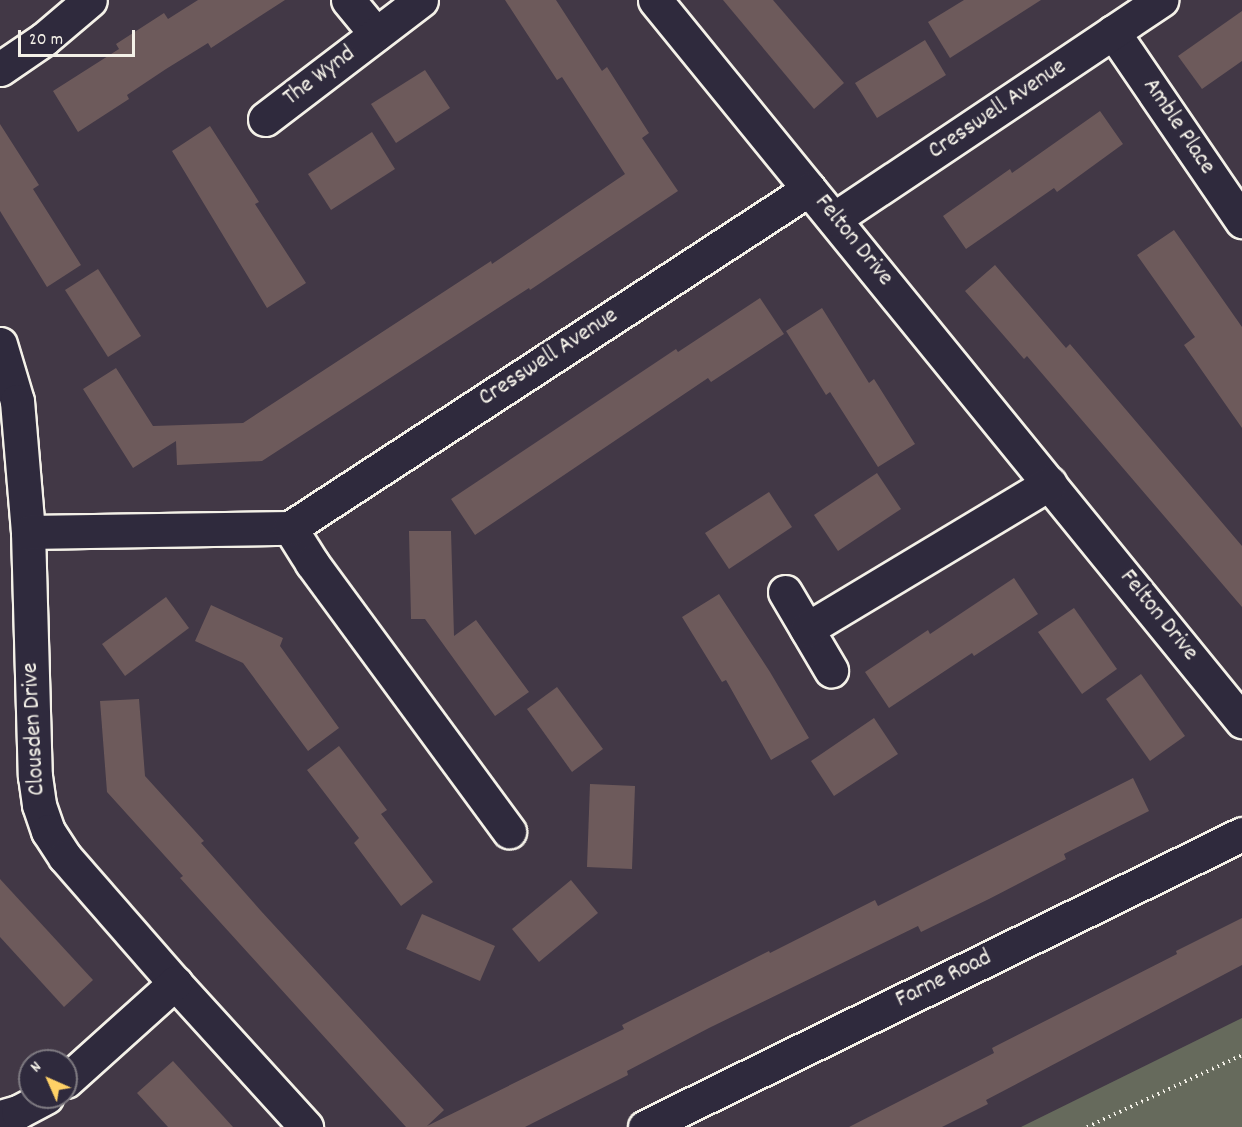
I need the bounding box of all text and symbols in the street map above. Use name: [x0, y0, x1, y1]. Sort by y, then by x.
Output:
scale bar: [21, 18, 138, 56]
text: 20 m: [29, 28, 63, 53]
street label: The Wynd: [278, 41, 362, 113]
street label: Cresswell Avenue: [924, 53, 1072, 167]
street label: Amble Place: [1135, 73, 1221, 181]
street label: Felton Drive: [807, 189, 899, 293]
street label: Cresswell Avenue: [474, 302, 624, 414]
street label: Felton Drive: [1112, 564, 1204, 668]
street label: Clousden Drive: [17, 662, 53, 796]
street label: Farne Road: [891, 945, 997, 1015]
north arrow: [18, 1049, 78, 1109]
text: N: [25, 1056, 47, 1078]

